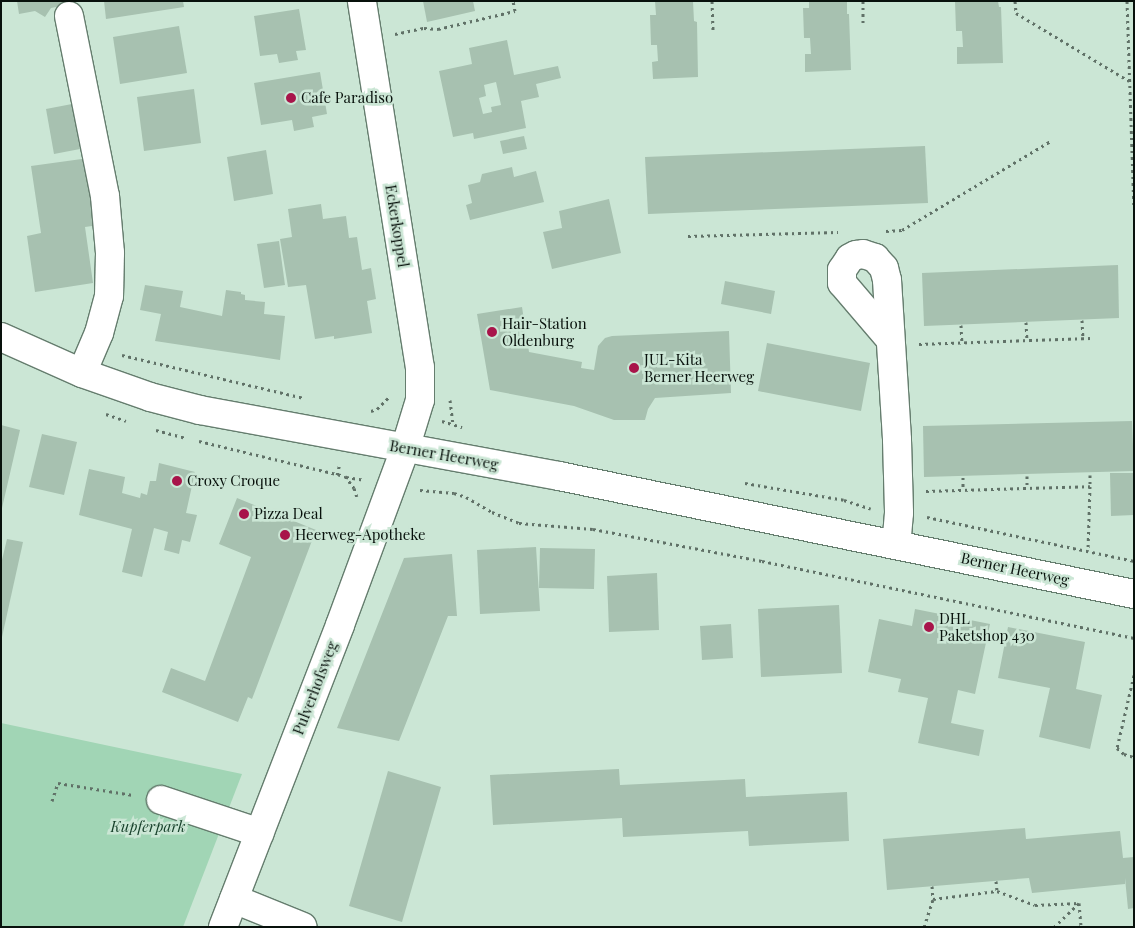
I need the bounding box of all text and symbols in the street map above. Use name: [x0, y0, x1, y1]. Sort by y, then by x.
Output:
place label: Cafe Paradiso: [301, 89, 393, 107]
marker: Cafe Paradiso: [285, 92, 297, 104]
street label: Eckerkoppel: [382, 183, 412, 269]
place label: Hair-Station Oldenburg: [502, 314, 587, 349]
marker: Hair-Station Oldenburg: [486, 326, 498, 338]
place label: JUL-Kita Berner Heerweg: [644, 350, 754, 385]
marker: JUL-Kita Berner Heerweg: [628, 362, 640, 374]
street label: Berner Heerweg: [388, 437, 500, 473]
place label: Croxy Croque: [187, 472, 280, 490]
marker: Croxy Croque: [171, 475, 183, 487]
place label: Pizza Deal: [254, 505, 323, 523]
marker: Pizza Deal: [238, 508, 250, 520]
place label: Heerweg-Apotheke: [295, 526, 426, 544]
marker: Heerweg-Apotheke: [279, 529, 291, 541]
street label: Berner Heerweg: [959, 549, 1071, 589]
place label: DHL Paketshop 430: [939, 609, 1035, 644]
marker: DHL Paketshop 430: [923, 621, 935, 633]
street label: Pulverhofsweg: [289, 639, 341, 737]
park label: Kupferpark: [111, 818, 185, 836]

